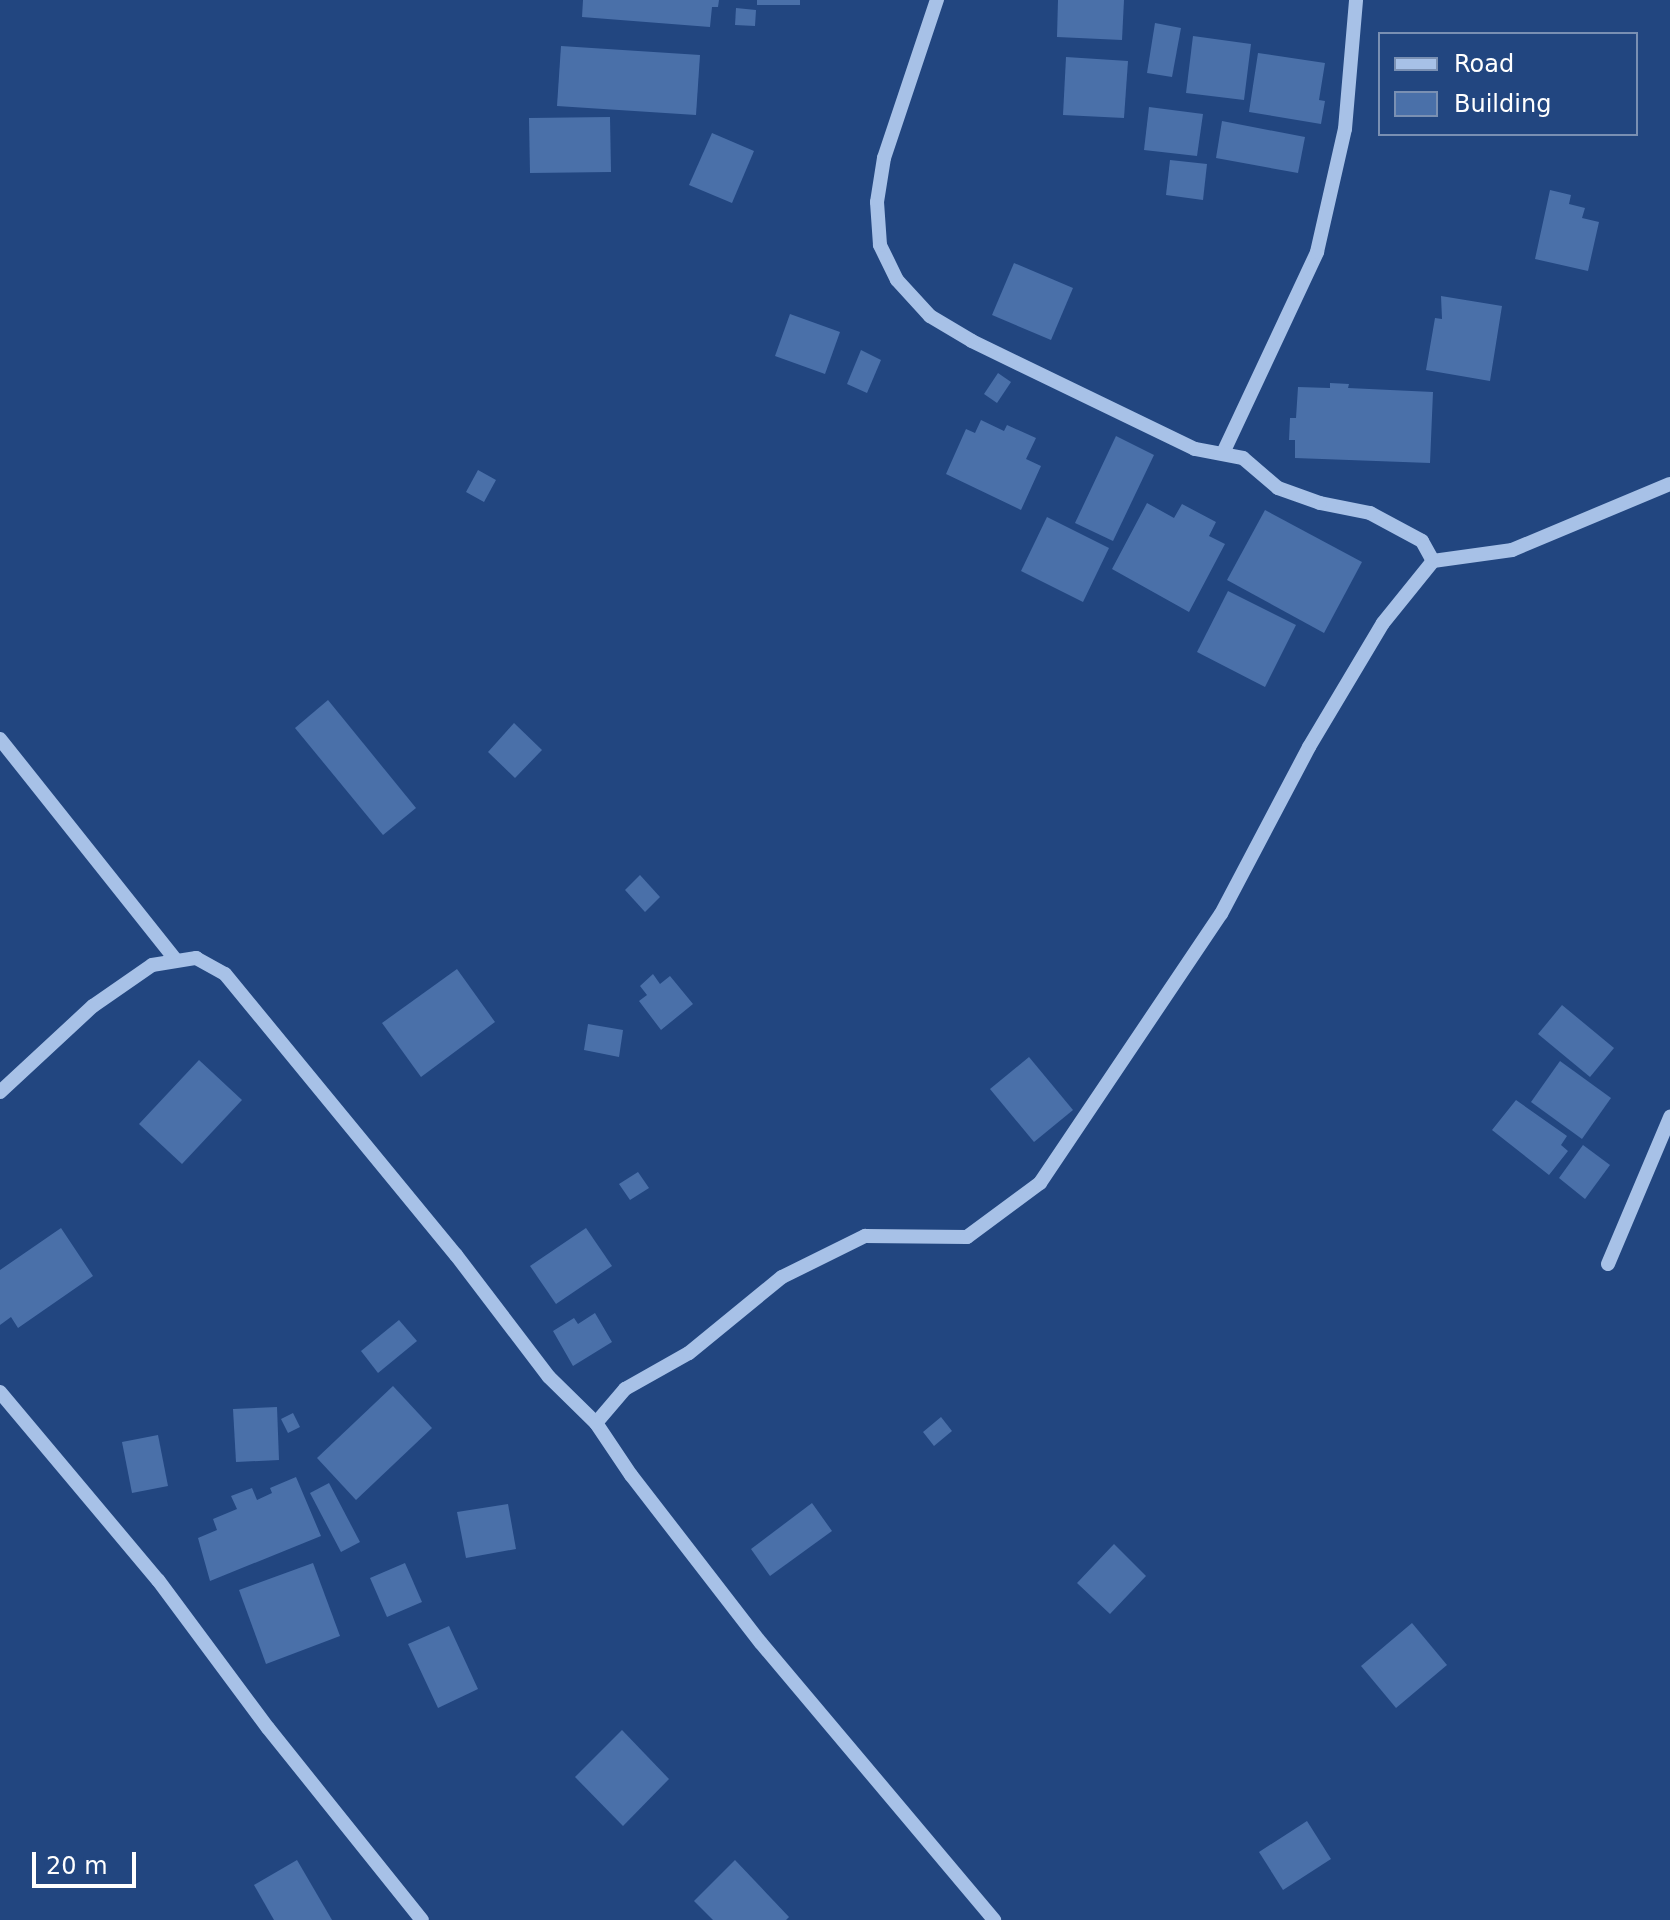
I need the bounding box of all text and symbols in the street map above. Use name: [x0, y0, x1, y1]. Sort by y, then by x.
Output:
legend: [1378, 32, 1638, 136]
text: Road: [1454, 50, 1514, 78]
text: Building: [1454, 90, 1551, 118]
scale bar: [36, 1836, 140, 1886]
text: 20 m: [46, 1852, 108, 1880]

